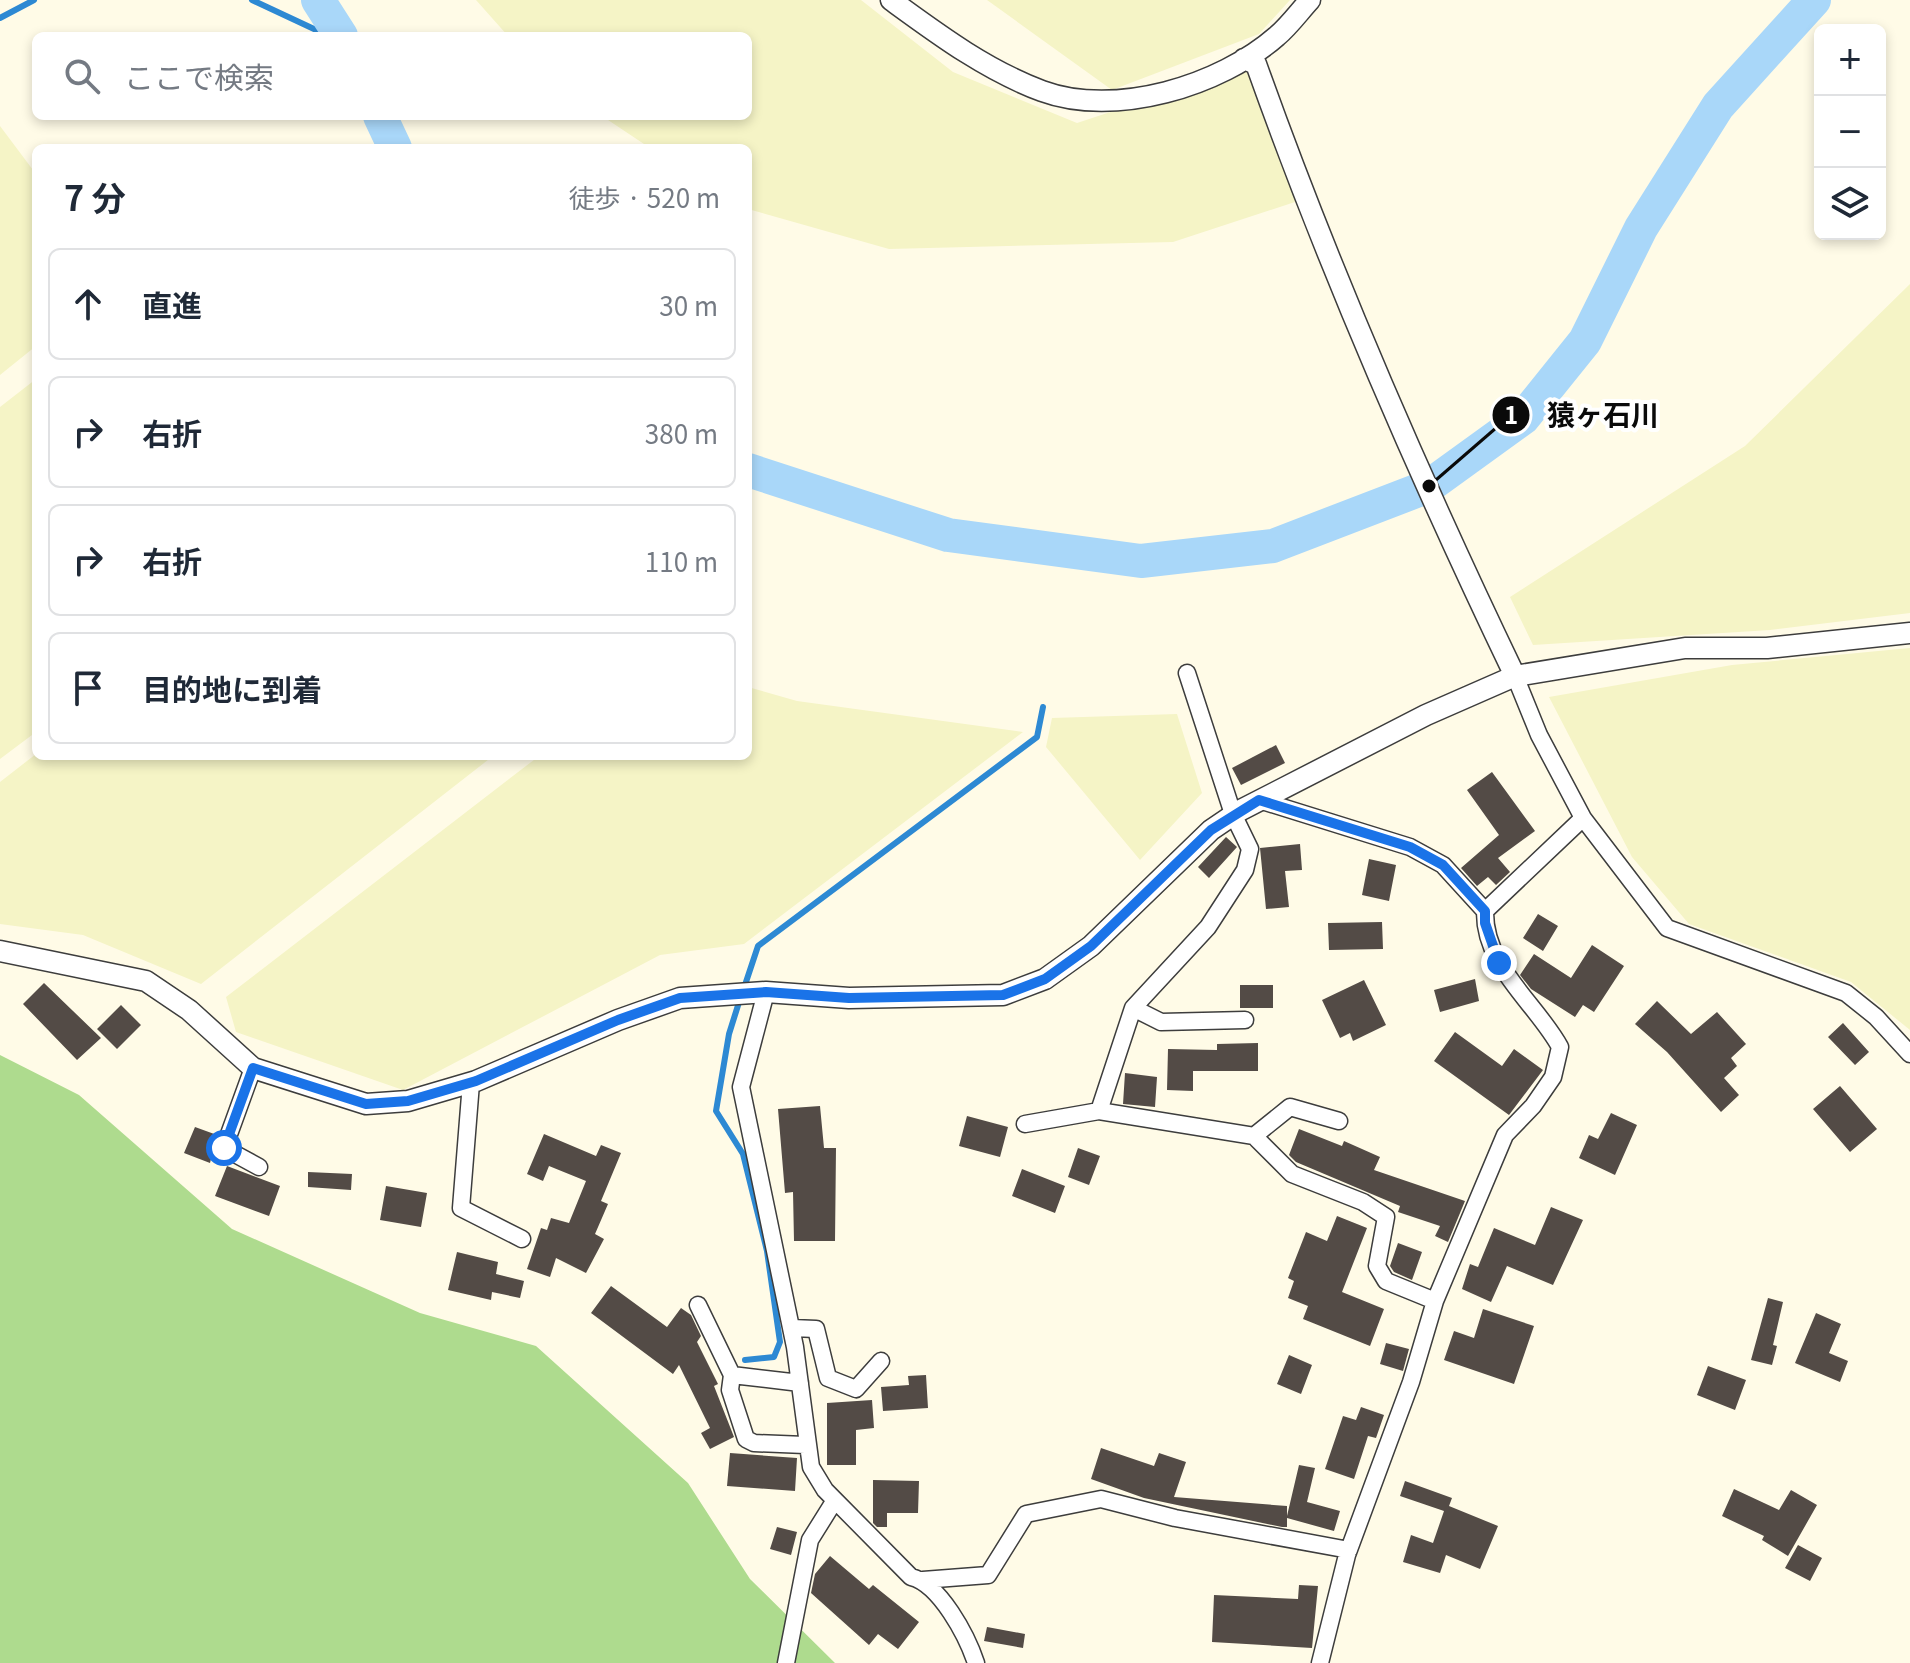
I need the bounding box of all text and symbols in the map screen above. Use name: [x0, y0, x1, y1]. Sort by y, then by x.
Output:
map controls: [1814, 24, 1886, 240]
button: +: [1814, 24, 1886, 96]
search box: [32, 32, 752, 120]
icon: search: [60, 54, 104, 98]
text: ここで検索: [124, 54, 274, 98]
button: −: [1814, 96, 1886, 168]
button: layers: [1814, 168, 1886, 240]
text: 7 分: [64, 172, 126, 221]
text: 徒歩 · 520 m: [569, 178, 720, 215]
icon: ahead: [66, 282, 110, 326]
text: 直進: [142, 282, 202, 326]
text: 30 m: [659, 286, 718, 323]
callout: 猿ヶ石川: [1491, 389, 1675, 441]
text: 猿ヶ石川: [1547, 393, 1659, 433]
text: 1: [1504, 396, 1518, 431]
icon: right: [66, 410, 110, 454]
text: 右折: [142, 410, 202, 454]
text: 380 m: [645, 414, 718, 451]
icon: right: [66, 538, 110, 582]
text: 右折: [142, 538, 202, 582]
text: 110 m: [645, 542, 718, 579]
icon: arrive: [66, 666, 110, 710]
text: 目的地に到着: [142, 666, 322, 710]
route end: [1481, 945, 1517, 981]
route start: [206, 1130, 242, 1166]

